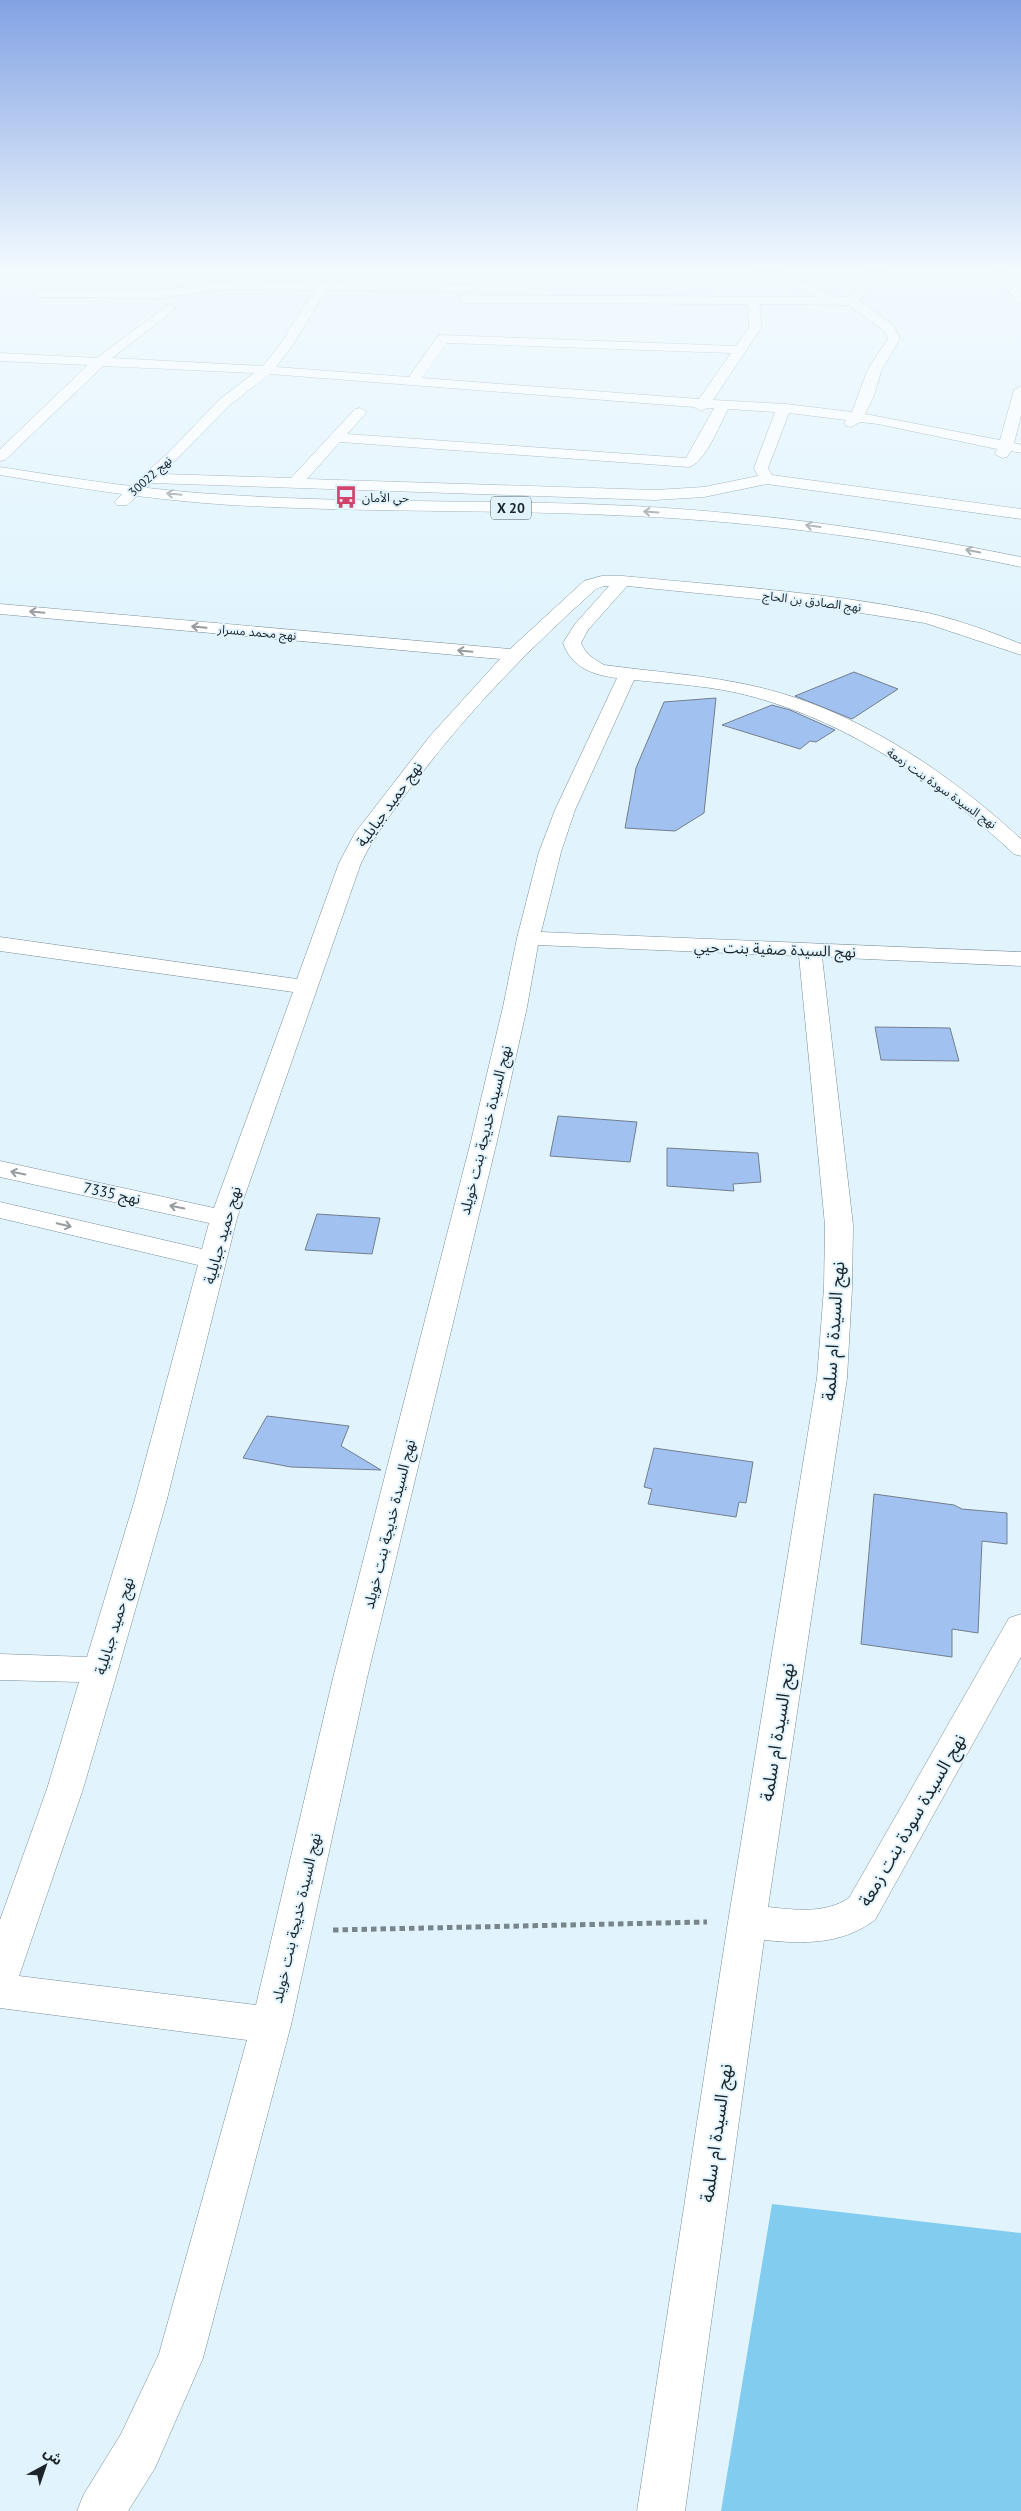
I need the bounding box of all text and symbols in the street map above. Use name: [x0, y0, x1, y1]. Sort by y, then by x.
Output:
street label: نهج 30022: [125, 453, 176, 501]
bus stop icon: حي الأمان: [333, 484, 359, 510]
one-way arrow: [166, 489, 182, 499]
place label: حي الأمان: [362, 490, 409, 507]
road number: X 20: [491, 496, 531, 520]
one-way arrow: [643, 508, 659, 517]
one-way arrow: [805, 521, 821, 531]
one-way arrow: [966, 546, 982, 556]
street label: نهج الصادق بن الحاج: [762, 588, 862, 616]
one-way arrow: [29, 607, 45, 617]
street label: نهج محمد مسرار: [216, 621, 297, 645]
one-way arrow: [191, 622, 207, 631]
one-way arrow: [458, 646, 474, 656]
street label: نهج السيدة سودة بنت زمعة: [883, 745, 1000, 833]
street label: نهج حميد جبايلية: [352, 758, 429, 852]
street label: نهج السيدة صفية بنت حيي: [694, 937, 856, 964]
street label: نهج السيدة خديجة بنت خويلد: [455, 1043, 518, 1217]
one-way arrow: [10, 1168, 26, 1177]
street label: نهج 7335: [81, 1178, 142, 1211]
street label: نهج حميد جبايلية: [199, 1184, 248, 1287]
one-way arrow: [169, 1202, 185, 1211]
one-way arrow: [56, 1221, 72, 1230]
street label: نهج السيدة ام سلمة: [817, 1261, 852, 1402]
street label: نهج السيدة خديجة بنت خويلد: [359, 1437, 422, 1611]
street label: نهج حميد جبايلية: [90, 1575, 141, 1678]
street label: نهج السيدة ام سلمة: [755, 1661, 802, 1803]
street label: نهج السيدة سودة بنت زمعة: [853, 1730, 973, 1911]
street label: نهج السيدة خديجة بنت خويلد: [267, 1831, 328, 2006]
street label: نهج السيدة ام سلمة: [695, 2062, 740, 2204]
north arrow: [20, 2441, 70, 2491]
text: ش: [40, 2443, 66, 2469]

